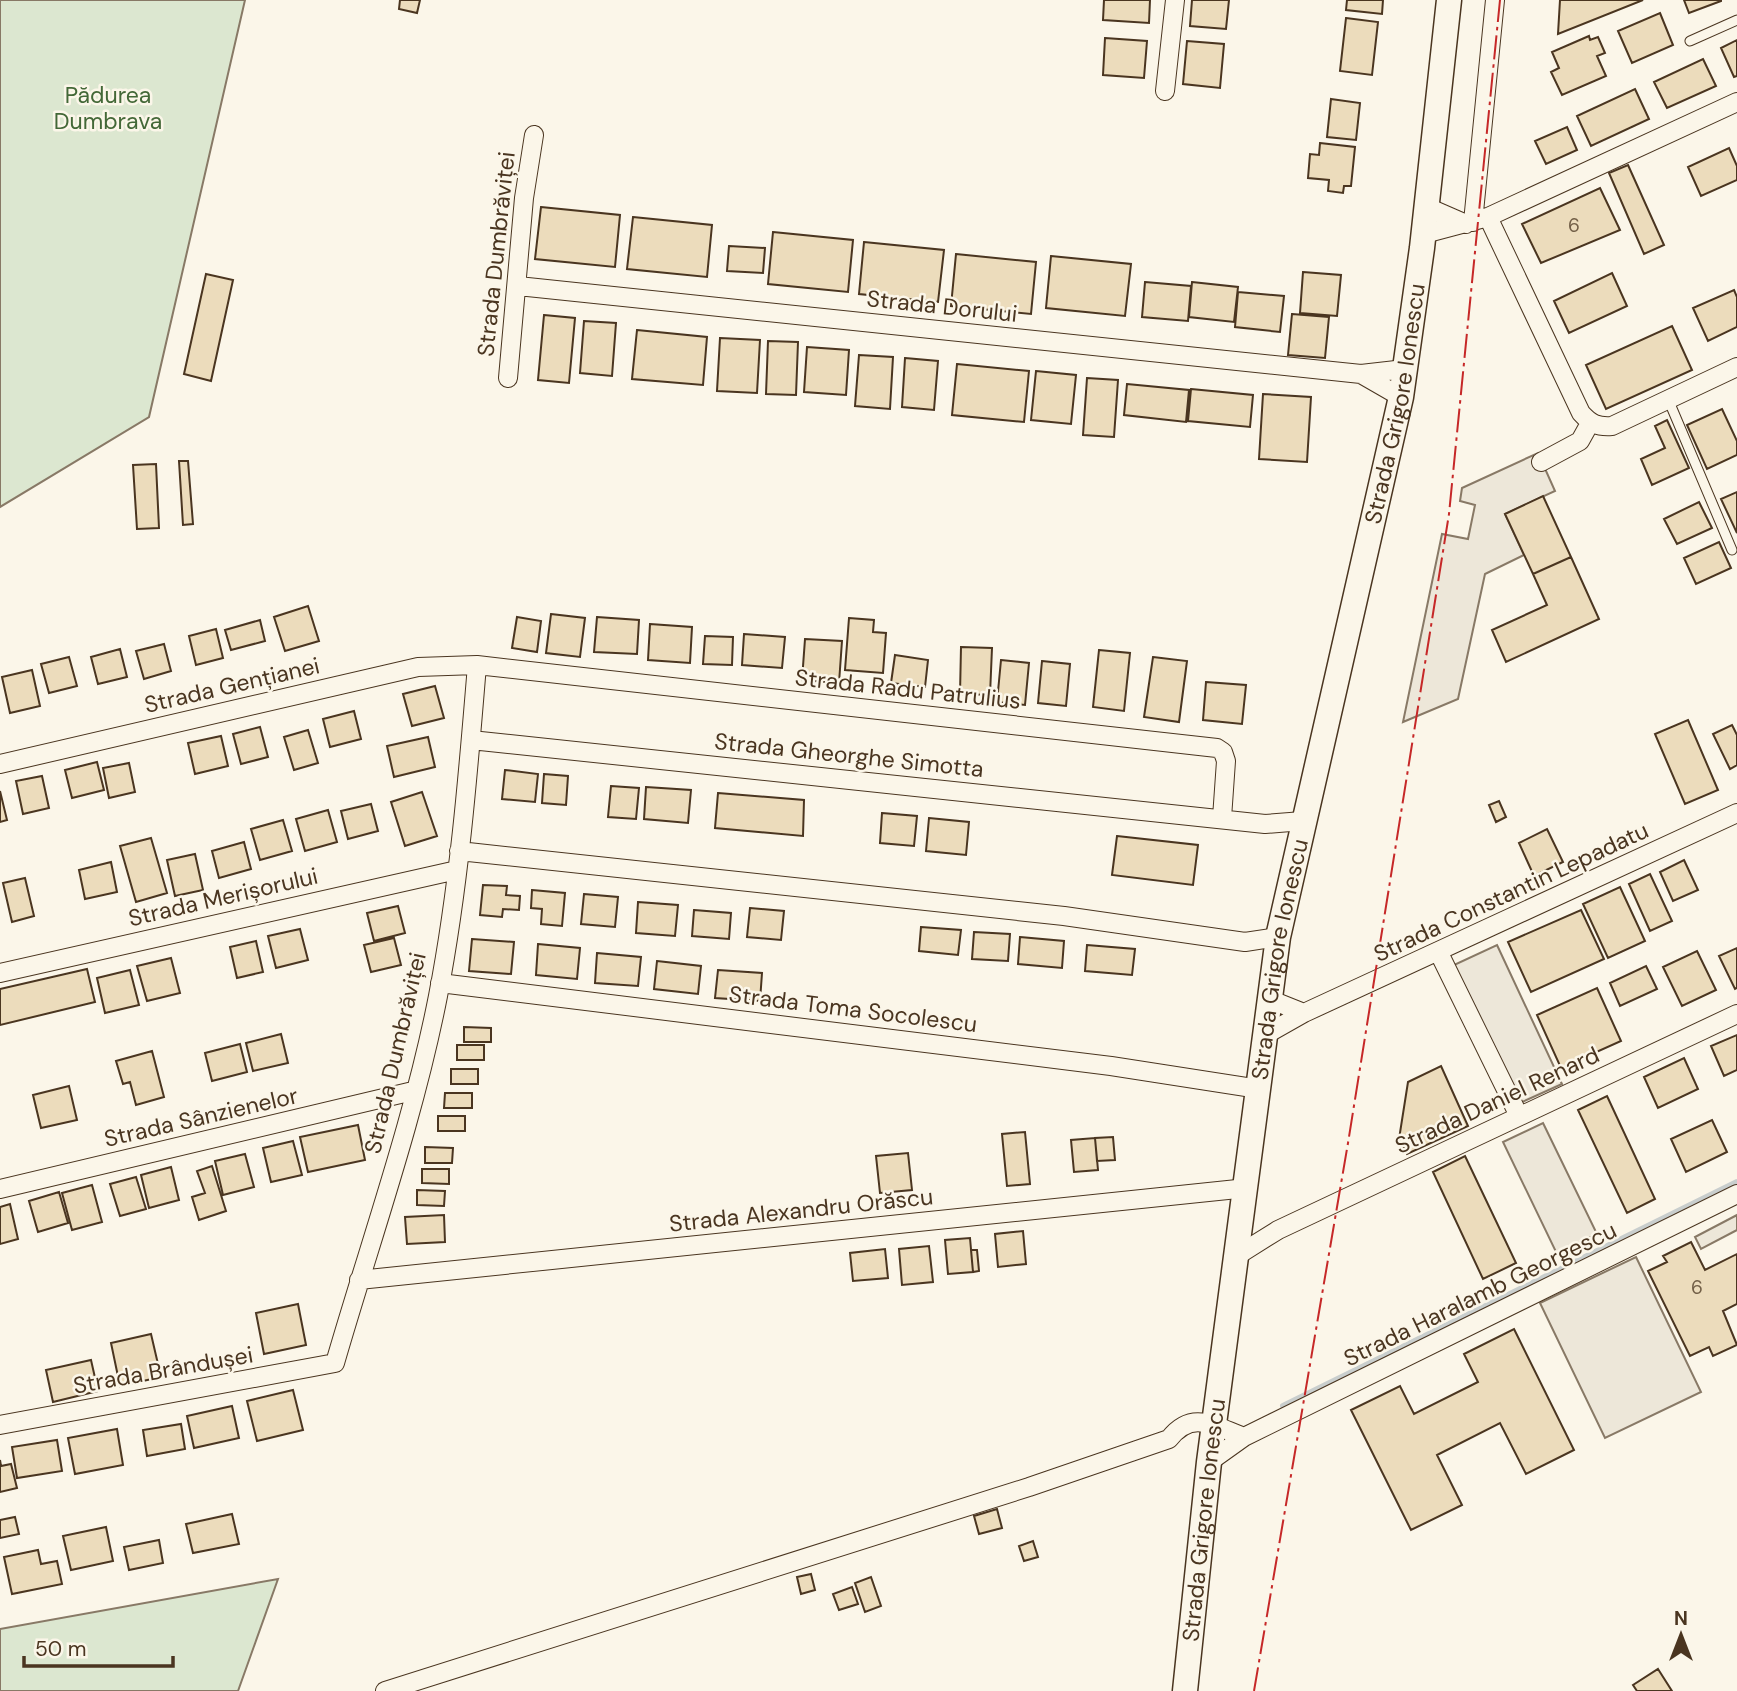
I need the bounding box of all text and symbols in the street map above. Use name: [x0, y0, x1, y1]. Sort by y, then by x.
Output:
park label: Pădurea Dumbrava: [54, 80, 162, 136]
street label: Strada Dumbrăviței: [470, 150, 522, 358]
house number: 6: [1568, 213, 1580, 238]
street label: Strada Grigore Ionescu: [1358, 281, 1432, 527]
street label: Strada Dorului: [865, 283, 1019, 329]
street label: Strada Gențianei: [141, 650, 323, 720]
street label: Strada Radu Patrulius: [794, 662, 1022, 716]
street label: Strada Gheorghe Simotta: [713, 726, 985, 784]
street label: Strada Constantin Lepadatu: [1369, 815, 1653, 969]
street label: Strada Grigore Ionescu: [1244, 836, 1315, 1082]
street label: Strada Merișorului: [125, 861, 321, 933]
street label: Strada Dumbrăviței: [357, 949, 433, 1157]
street label: Strada Toma Socolescu: [727, 979, 979, 1039]
street label: Strada Daniel Renard: [1390, 1039, 1604, 1161]
street label: Strada Sânzienelor: [101, 1080, 301, 1154]
street label: Strada Alexandru Orăscu: [667, 1181, 935, 1239]
street label: Strada Haralamb Georgescu: [1339, 1215, 1621, 1373]
house number: 6: [1691, 1275, 1703, 1300]
street label: Strada Brândușei: [71, 1339, 255, 1401]
street label: Strada Grigore Ionescu: [1175, 1397, 1232, 1643]
north arrow: [1646, 1600, 1716, 1670]
text: N: [1674, 1606, 1688, 1631]
scale bar: [24, 1624, 173, 1668]
text: 50 m: [35, 1635, 86, 1663]

